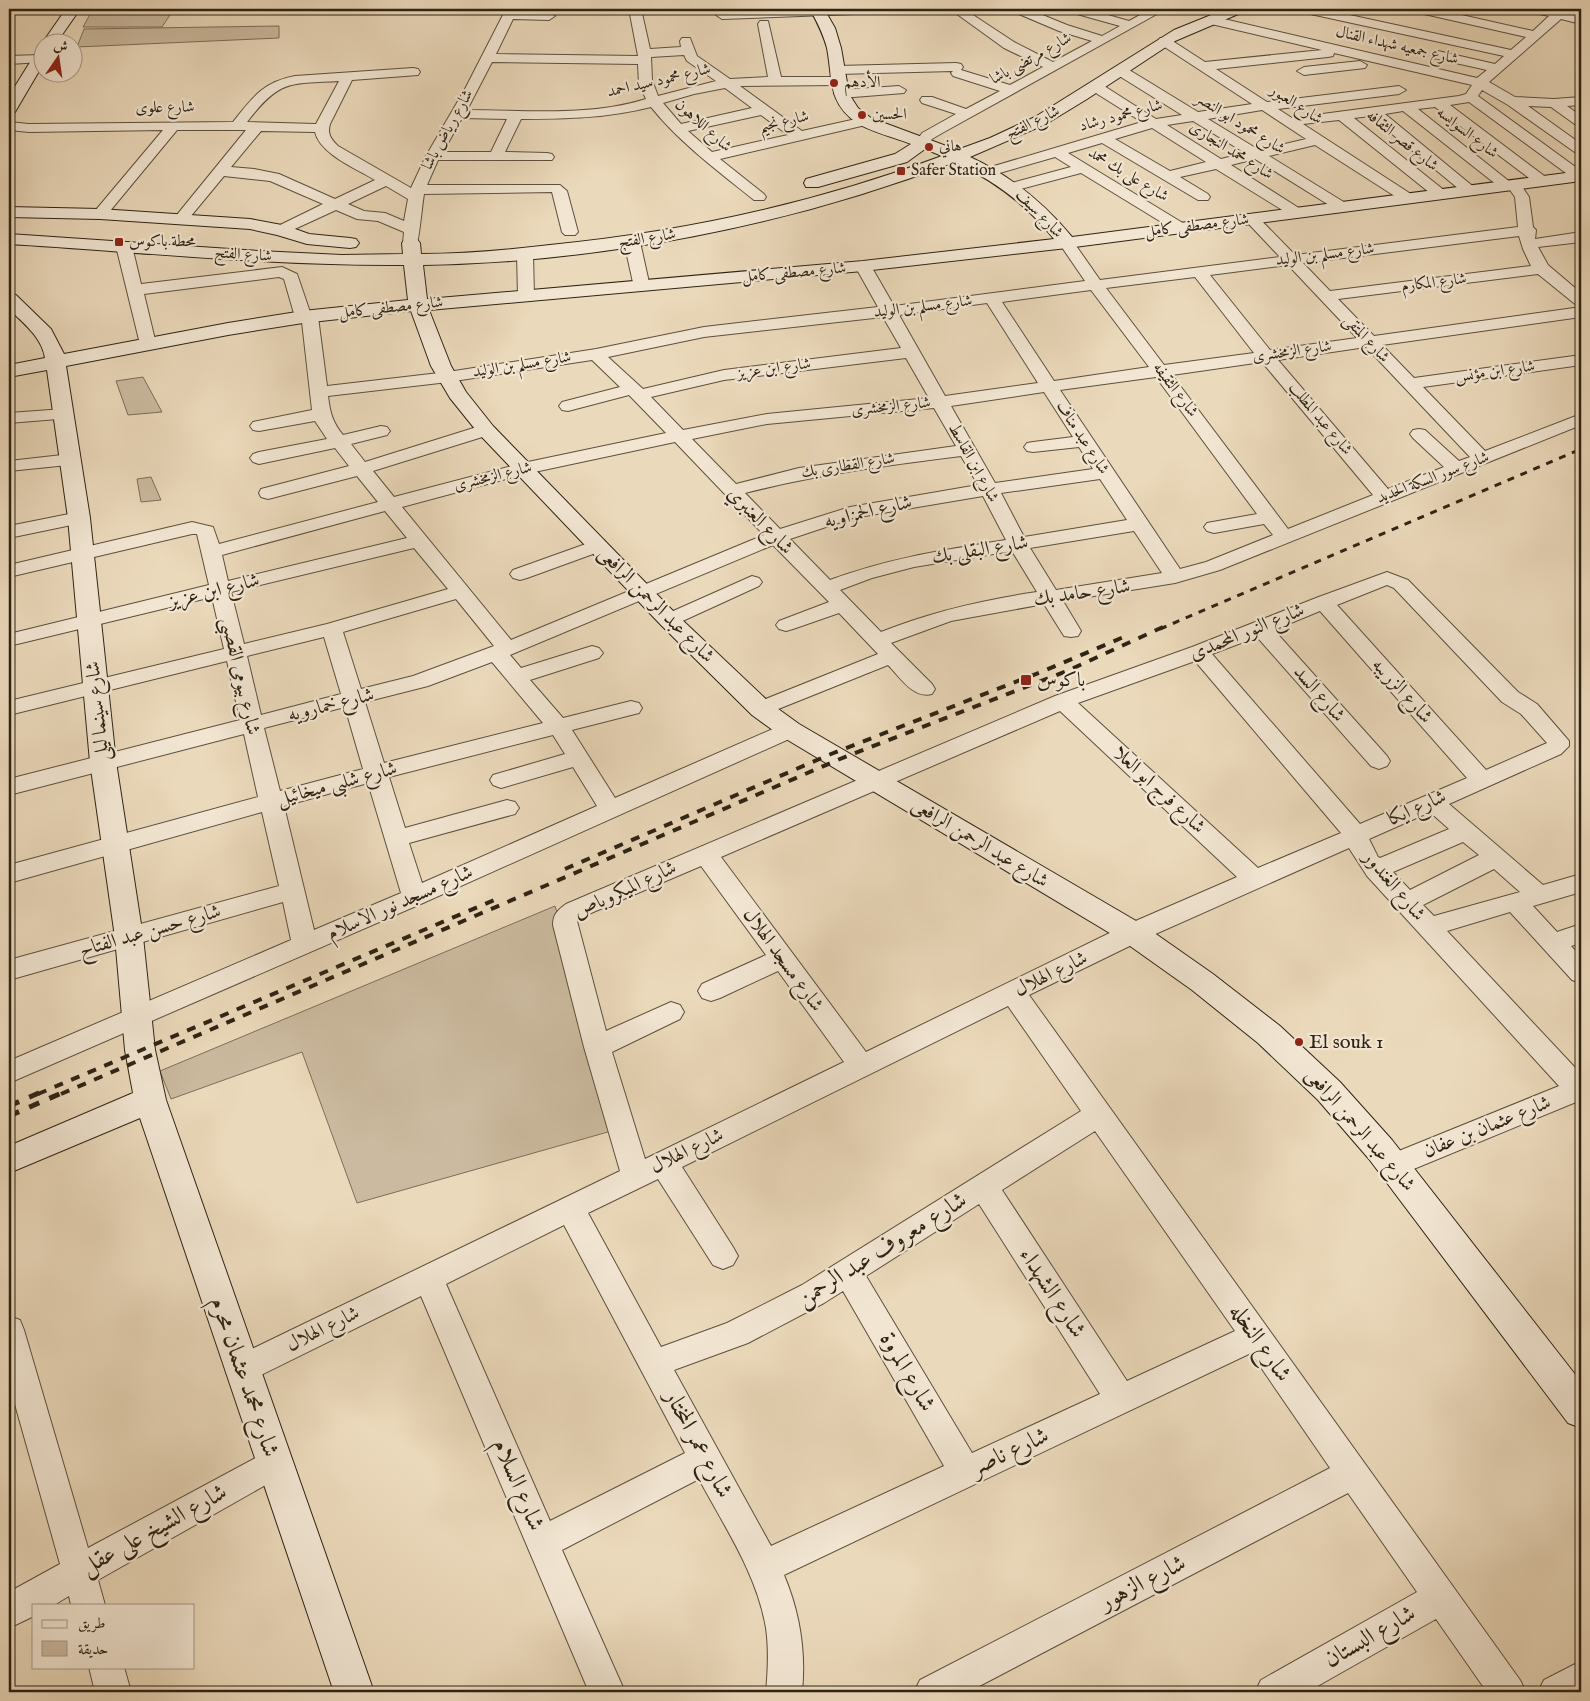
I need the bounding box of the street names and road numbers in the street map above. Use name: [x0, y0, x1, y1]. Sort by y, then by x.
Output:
street label: شارع جمعيه شهداء القنال: [1333, 22, 1460, 72]
street label: شارع مرتضى باشا: [987, 28, 1076, 91]
street label: شارع محمود سيد احمد: [605, 59, 713, 105]
street label: شارع العبور: [1263, 79, 1326, 131]
street label: شارع رياض باشا: [418, 86, 480, 175]
street label: شارع محمود ابو النصر: [1189, 87, 1288, 161]
street label: شارع اللاهون: [669, 95, 736, 158]
street label: شارع محمود رشاد: [1077, 95, 1165, 139]
street label: شارع علوى: [135, 97, 195, 121]
street label: شارع الفتح: [1003, 101, 1065, 147]
street label: شارع السوايسه: [1431, 103, 1502, 165]
street label: شارع قصر الثقافه: [1361, 106, 1442, 178]
street label: شارع نجيم: [757, 107, 812, 142]
street label: شارع محمد النجارى: [1184, 117, 1277, 186]
street label: شارع على بك محمد: [1083, 143, 1172, 209]
street label: شارع سيف: [1009, 185, 1067, 244]
street label: شارع مصطفى كامل: [1144, 210, 1250, 244]
street label: شارع الفتح: [617, 225, 678, 256]
street label: شارع مسلم بن الوليد: [1275, 239, 1376, 276]
street label: شارع الفتح: [213, 243, 272, 270]
street label: شارع مصطفى كامل: [741, 258, 847, 290]
street label: شارع المكارم: [1400, 269, 1468, 300]
street label: شارع مسلم بن الوليد: [873, 291, 974, 328]
street label: شارع مصطفى كامل: [338, 293, 444, 325]
street label: شارع المتقى: [1337, 311, 1393, 369]
street label: شارع الزمخشرى: [1251, 337, 1333, 369]
street label: شارع مسلم بن الوليد: [471, 347, 573, 388]
street label: شارع ابن عزيز: [734, 354, 813, 386]
street label: شارع ابن مؤنس: [1454, 356, 1537, 390]
street label: شارع الثقيفه: [1146, 359, 1202, 423]
street label: شارع عبد المطلب: [1282, 378, 1356, 461]
street label: شارع الزمخشرى: [850, 393, 932, 423]
street label: شارع عبد مناف: [1049, 398, 1113, 479]
street label: شارع ابن القاسط: [941, 420, 1003, 507]
street label: شارع سور السكة الحديد: [1374, 447, 1493, 511]
street label: شارع القطارى بك: [800, 449, 896, 485]
street label: شارع الزمخشرى: [452, 458, 535, 498]
street label: شارع العنبري: [718, 482, 799, 563]
street label: شارع الحمزاويه: [822, 490, 915, 538]
street label: شارع البقلى بك: [930, 530, 1031, 574]
street label: شارع عبد الرحمن الرافعى: [589, 541, 720, 672]
street label: شارع ابن عزيز: [164, 568, 263, 619]
street label: شارع حامد بك: [1032, 574, 1133, 616]
street label: شارع النور المحمدى: [1186, 598, 1310, 670]
street label: شارع بيومى القصبى: [210, 615, 266, 738]
street label: شارع الزريبه: [1363, 653, 1438, 732]
street label: شارع سينما ليلى: [80, 660, 120, 762]
street label: شارع السد: [1284, 660, 1351, 730]
street label: شارع خمارويه: [285, 682, 378, 732]
street label: شارع فرج ابو العلا: [1105, 741, 1211, 842]
street label: شارع شلبى ميخائيل: [274, 756, 401, 816]
street label: شارع ايكا: [1384, 784, 1452, 836]
street label: شارع عبد الرحمن الرافعى: [905, 792, 1053, 897]
street label: شارع الغندور: [1353, 844, 1431, 929]
street label: شارع الميكروباص: [569, 855, 682, 928]
street label: شارع مسجد نور الاسلام: [323, 860, 478, 950]
street label: شارع حسن عبد الفتاح: [76, 899, 225, 967]
street label: شارع مسجد الهلال: [734, 903, 829, 1019]
street label: شارع الهلال: [1010, 946, 1094, 1006]
street label: شارع عبد الرحمن الرافعى: [1297, 1063, 1420, 1199]
street label: شارع عثمان بن عفان: [1419, 1090, 1556, 1168]
street label: شارع الهلال: [646, 1123, 730, 1183]
street label: شارع معروف عبد الرحمن: [791, 1185, 975, 1317]
street label: شارع الشهداء: [1009, 1242, 1093, 1346]
street label: شارع محمد عثمان محرم: [198, 1293, 286, 1463]
street label: شارع النخله: [1219, 1298, 1298, 1390]
street label: شارع الهلال: [282, 1301, 366, 1361]
street label: شارع المروة: [869, 1326, 942, 1419]
street label: شارع عمر المختار: [653, 1383, 740, 1505]
street label: شارع ناصر: [963, 1420, 1055, 1488]
street label: شارع السلام: [481, 1434, 551, 1537]
street label: شارع الشيخ على عقل: [75, 1477, 235, 1587]
street label: شارع الزهور: [1093, 1548, 1193, 1622]
street label: شارع البستان: [1319, 1598, 1423, 1678]

